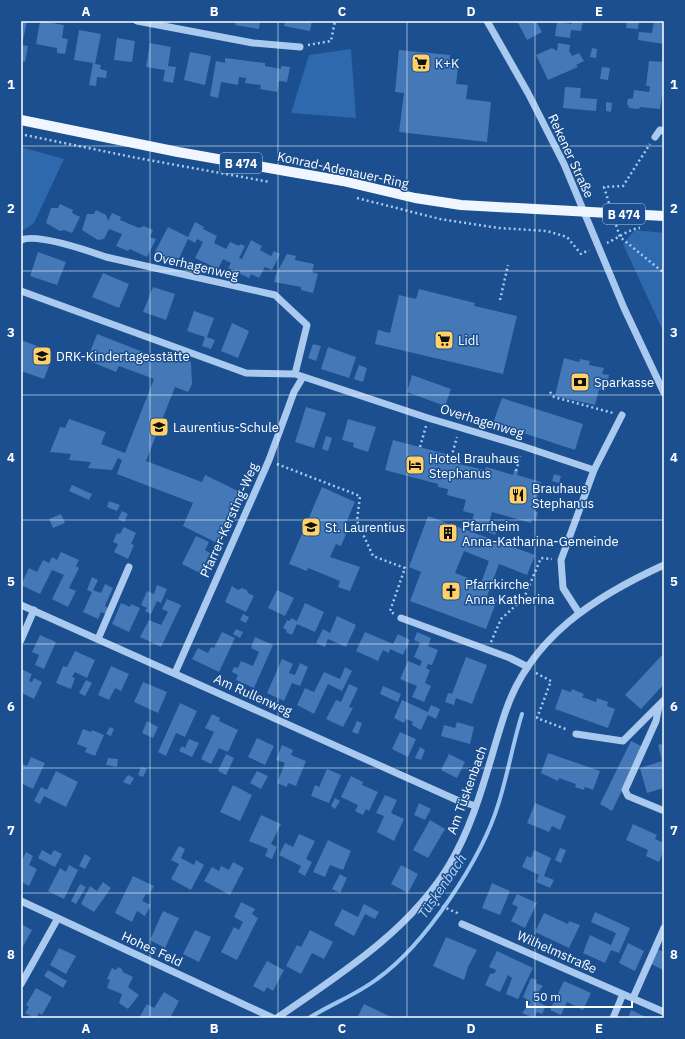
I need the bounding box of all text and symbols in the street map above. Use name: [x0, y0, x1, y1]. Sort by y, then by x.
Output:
text: A: [82, 3, 91, 20]
text: B: [210, 3, 219, 20]
text: C: [338, 3, 347, 20]
text: D: [466, 3, 476, 20]
text: E: [595, 3, 603, 20]
supermarket icon: K+K: [410, 52, 432, 74]
place label: K+K: [435, 55, 459, 72]
text: 1: [7, 76, 15, 93]
text: 1: [670, 76, 678, 93]
street label: Rekener Straße: [544, 111, 598, 201]
street label: Konrad-Adenauer-Ring: [276, 148, 410, 192]
road number: B 474: [220, 153, 262, 173]
text: 2: [7, 200, 15, 217]
text: 2: [670, 200, 678, 217]
road number: B 474: [603, 204, 645, 224]
street label: Overhagenweg: [152, 248, 240, 284]
text: 3: [7, 324, 15, 341]
text: 3: [670, 324, 678, 341]
supermarket icon: Lidl: [433, 329, 455, 351]
place label: Lidl: [458, 332, 479, 349]
school or university icon: DRK-Kindertagesstätte: [31, 345, 53, 367]
place label: DRK-Kindertagesstätte: [56, 348, 190, 365]
bank icon: Sparkasse: [569, 371, 591, 393]
place label: Sparkasse: [594, 374, 654, 391]
street label: Overhagenweg: [438, 400, 526, 442]
school or university icon: Laurentius-Schule: [148, 416, 170, 438]
place label: Laurentius-Schule: [173, 419, 279, 436]
text: 4: [7, 449, 15, 466]
text: 4: [670, 449, 678, 466]
place label: Hotel Brauhaus Stephanus: [429, 450, 519, 482]
hotel icon: Hotel Brauhaus Stephanus: [404, 454, 426, 476]
street label: Pfarrer-Kersting-Weg: [196, 460, 262, 580]
place label: Brauhaus Stephanus: [532, 480, 594, 512]
restaurant icon: Brauhaus Stephanus: [507, 484, 529, 506]
school or university icon: St. Laurentius: [300, 516, 322, 538]
place label: Pfarrheim Anna-Katharina-Gemeinde: [462, 518, 619, 550]
place label: St. Laurentius: [325, 519, 405, 536]
building icon: Pfarrheim Anna-Katharina-Gemeinde: [437, 522, 459, 544]
text: 5: [7, 573, 15, 590]
text: 5: [670, 573, 678, 590]
place label: Pfarrkirche Anna Katherina: [465, 576, 555, 608]
church icon: Pfarrkirche Anna Katherina: [440, 580, 462, 602]
street label: Am Rullenweg: [211, 670, 295, 720]
text: 6: [7, 698, 15, 715]
text: 6: [670, 698, 678, 715]
street label: Am Tüskenbach: [443, 743, 491, 837]
text: 7: [7, 822, 15, 839]
text: 7: [670, 822, 678, 839]
water label: Tüskenbach: [414, 850, 470, 922]
street label: Hohes Feld: [119, 927, 185, 971]
street label: Wilhelmstraße: [514, 927, 600, 977]
text: 8: [7, 946, 15, 963]
text: 8: [670, 946, 678, 963]
scale bar: [527, 983, 632, 1009]
text: 50 m: [533, 989, 561, 1004]
text: A: [82, 1020, 91, 1037]
text: B: [210, 1020, 219, 1037]
text: C: [338, 1020, 347, 1037]
text: D: [466, 1020, 476, 1037]
text: E: [595, 1020, 603, 1037]

